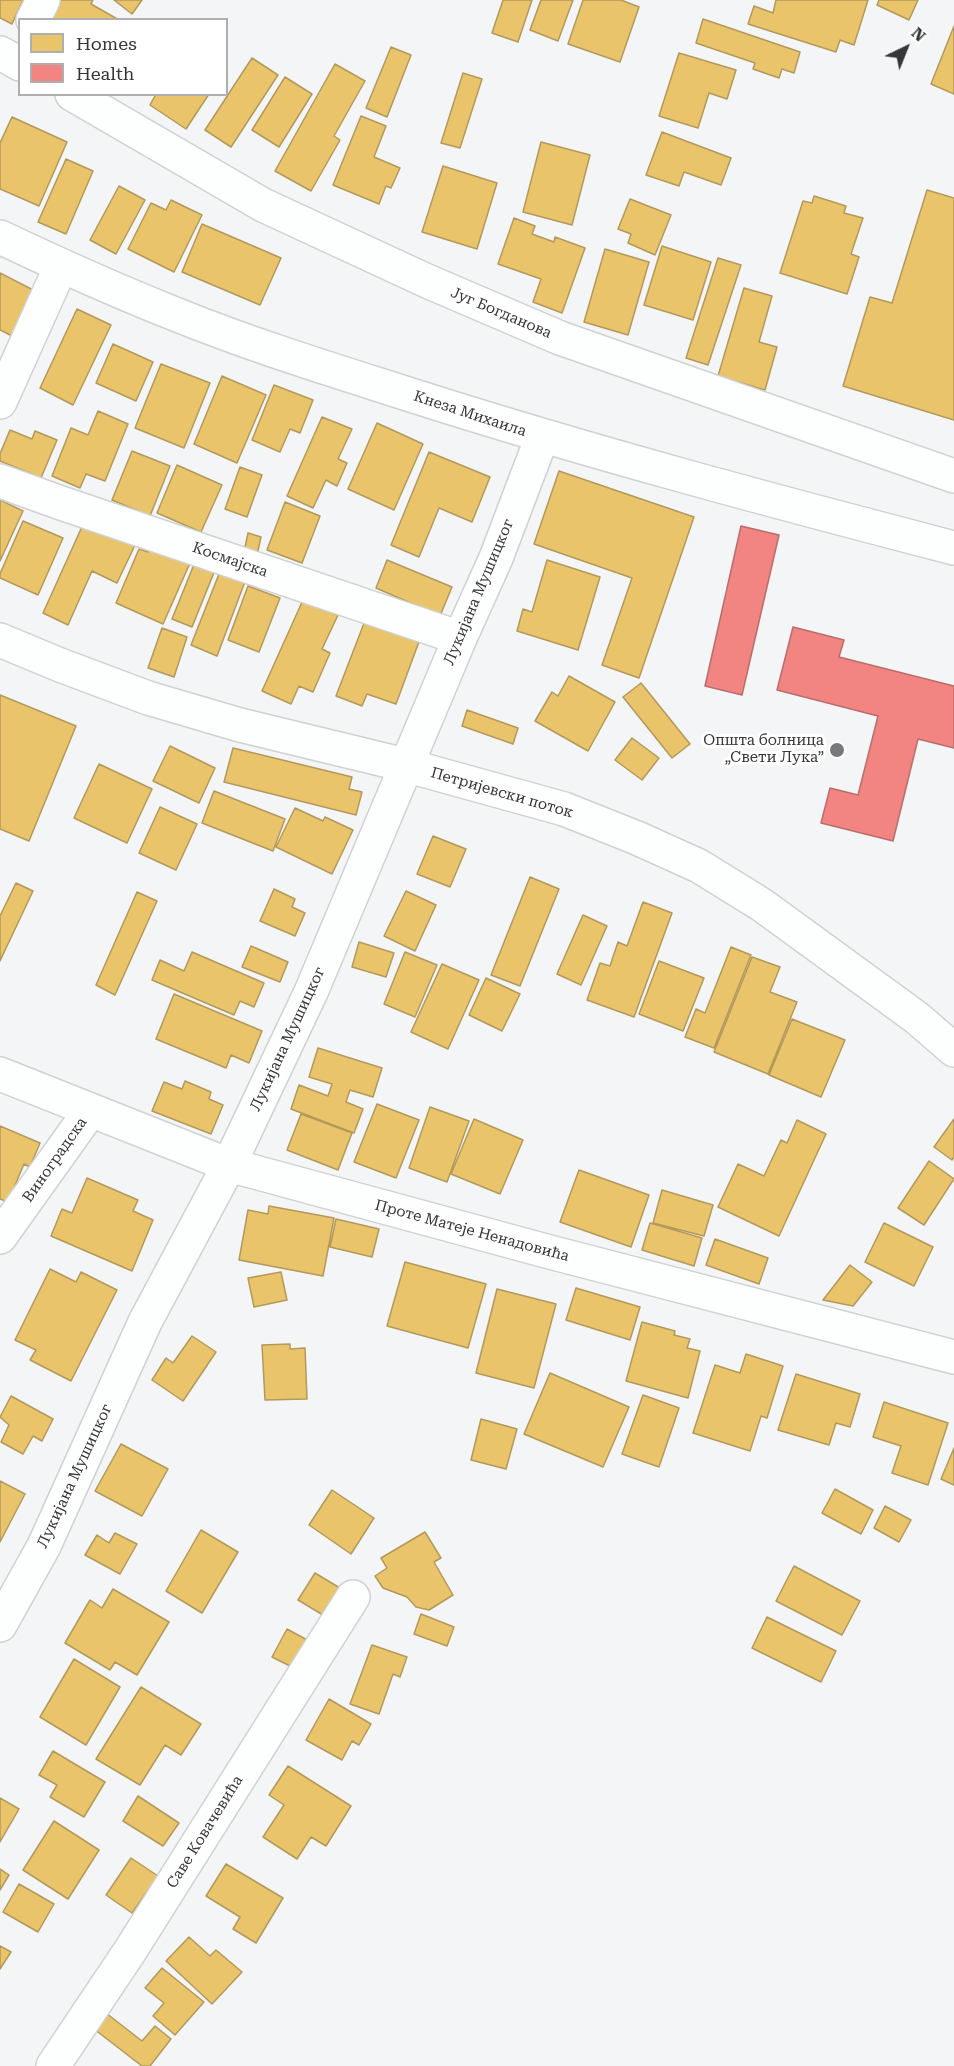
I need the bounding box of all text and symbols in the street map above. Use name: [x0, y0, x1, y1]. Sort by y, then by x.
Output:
legend: [18, 18, 228, 96]
north arrow: [876, 18, 936, 78]
text: N: [908, 23, 930, 46]
text: Homes: [76, 33, 137, 54]
text: Health: [76, 63, 134, 84]
street label: Југ Богданова: [448, 284, 554, 342]
street label: Кнеза Михаила: [411, 387, 529, 441]
street label: Лукијана Мушицког: [440, 516, 518, 668]
street label: Космајска: [190, 539, 270, 581]
place label: Општа болница „Свети Лука”: [703, 732, 824, 767]
marker: Општа болница „Свети Лука”: [828, 741, 846, 759]
street label: Петријевски поток: [429, 764, 575, 822]
street label: Лукијана Мушицког: [247, 964, 329, 1114]
street label: Виноградска: [19, 1114, 91, 1206]
street label: Проте Матеје Ненадовића: [373, 1196, 571, 1266]
street label: Лукијана Мушицког: [34, 1401, 116, 1551]
street label: Саве Ковачевића: [163, 1772, 247, 1892]

